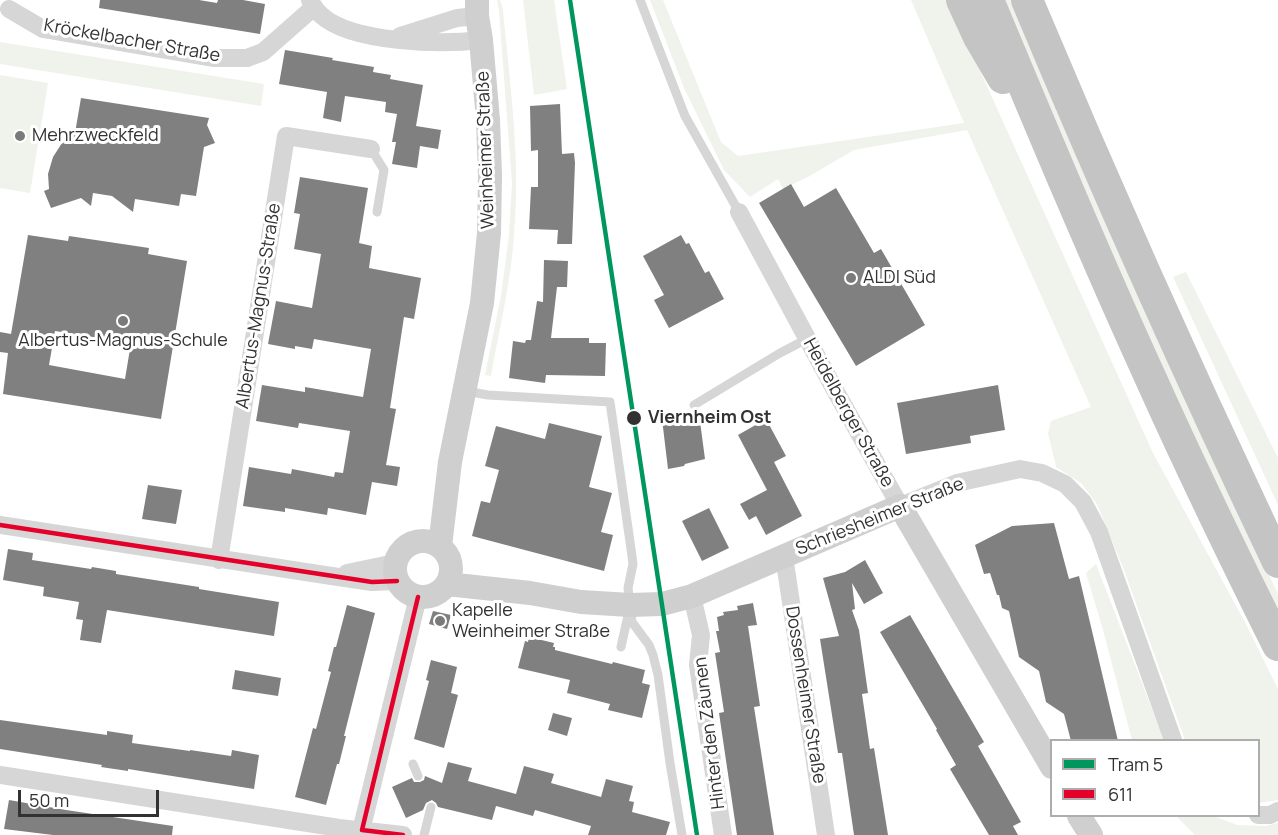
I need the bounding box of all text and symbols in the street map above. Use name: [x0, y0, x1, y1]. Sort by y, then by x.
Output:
street label: Kröckelbacher Straße: [42, 15, 222, 67]
street label: Weinheimer Straße: [472, 71, 500, 229]
place label: Mehrzweckfeld: [32, 125, 159, 147]
marker: Mehrzweckfeld: [13, 129, 27, 143]
street label: Albertus-Magnus-Straße: [232, 202, 286, 410]
place label: ALDI Süd: [863, 267, 936, 289]
marker: ALDI Süd: [844, 271, 858, 285]
marker: Albertus-Magnus-Schule: [116, 314, 130, 328]
place label: Albertus-Magnus-Schule: [18, 330, 228, 352]
street label: Heidelberger Straße: [798, 335, 898, 491]
place label: Viernheim Ost: [648, 407, 771, 429]
marker: Viernheim Ost: [625, 409, 643, 427]
street label: Schriesheimer Straße: [793, 473, 967, 561]
place label: Kapelle Weinheimer Straße: [452, 600, 610, 642]
street label: Dossenheimer Straße: [780, 605, 830, 785]
marker: Kapelle Weinheimer Straße: [433, 614, 447, 628]
street label: Hinter den Zäunen: [690, 656, 730, 810]
legend: [1050, 739, 1260, 817]
text: Tram 5: [1108, 752, 1163, 776]
scale bar: [21, 778, 162, 816]
text: 611: [1108, 782, 1133, 806]
text: 50 m: [29, 788, 69, 812]

